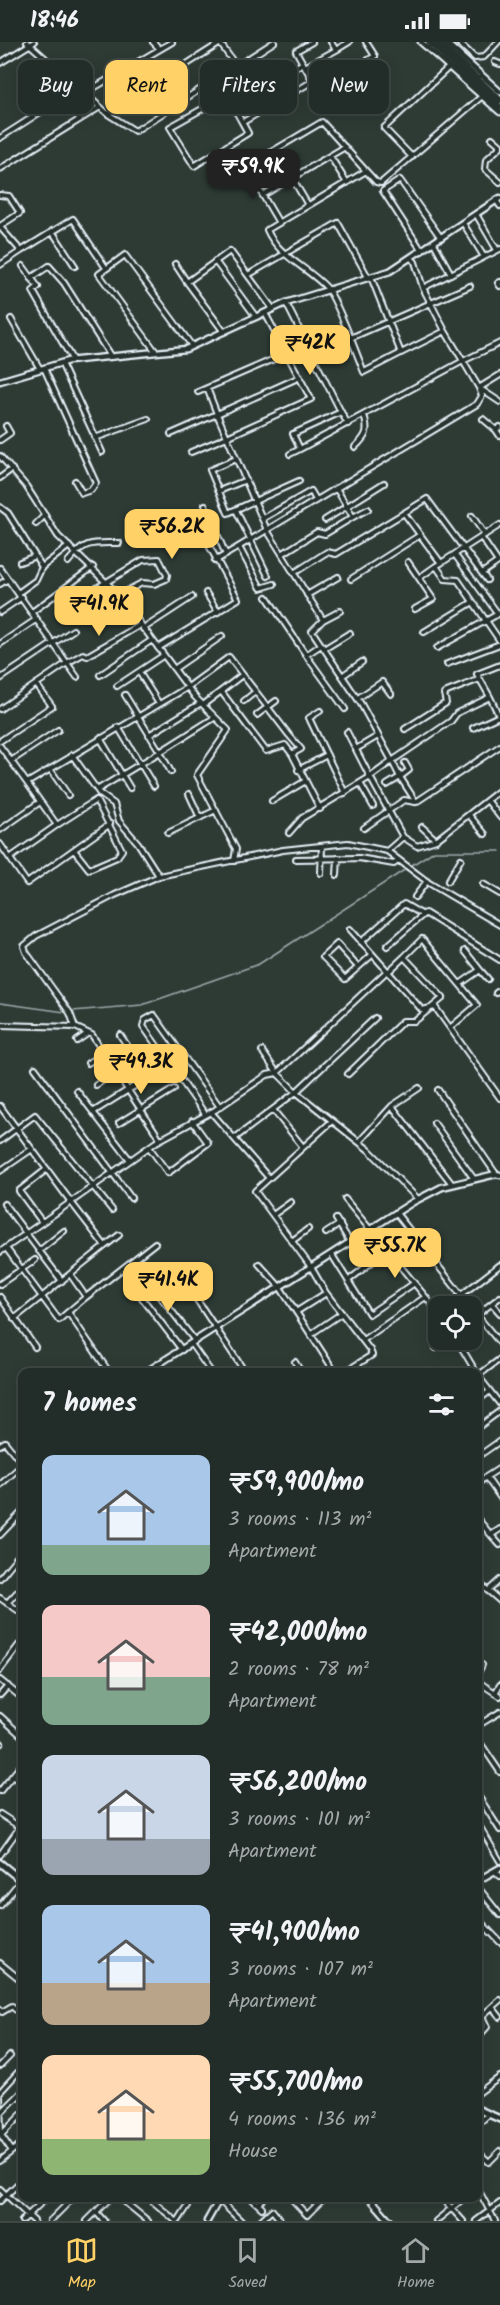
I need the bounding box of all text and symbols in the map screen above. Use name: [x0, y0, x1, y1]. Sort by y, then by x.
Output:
text: 18:46: [30, 4, 79, 39]
chip: Buy: [18, 60, 93, 114]
chip: Rent: [105, 60, 188, 114]
chip: Filters: [200, 60, 297, 114]
chip: New: [309, 60, 389, 114]
pin: ₹59.9K: [204, 149, 302, 200]
text: ₹59.9K: [221, 152, 285, 184]
pin: ₹42K: [274, 325, 346, 376]
text: ₹42K: [284, 328, 336, 360]
pin: ₹56.2K: [123, 509, 221, 560]
text: ₹56.2K: [139, 512, 205, 544]
pin: ₹41.9K: [50, 586, 148, 637]
text: ₹41.9K: [68, 589, 130, 621]
pin: ₹49.3K: [92, 1044, 190, 1095]
text: ₹49.3K: [108, 1047, 174, 1079]
pin: ₹55.7K: [346, 1228, 444, 1279]
text: ₹55.7K: [363, 1231, 427, 1263]
pin: ₹41.4K: [119, 1262, 217, 1313]
text: ₹41.4K: [137, 1265, 199, 1297]
map controls: [428, 1296, 482, 1350]
button: locate: [428, 1296, 482, 1350]
text: 7 homes: [42, 1383, 137, 1425]
icon: filters: [425, 1388, 458, 1421]
text: ₹59,900/mo: [228, 1462, 364, 1504]
icon: home: [90, 1479, 162, 1551]
text: 3 rooms · 113 m²: [228, 1504, 371, 1536]
text: Apartment: [228, 1536, 317, 1568]
text: ₹42,000/mo: [228, 1612, 367, 1654]
icon: home: [90, 1629, 162, 1701]
text: 2 rooms · 78 m²: [228, 1654, 369, 1686]
text: Apartment: [228, 1686, 317, 1718]
text: ₹56,200/mo: [228, 1762, 367, 1804]
icon: home: [90, 1779, 162, 1851]
text: 3 rooms · 101 m²: [228, 1804, 370, 1836]
text: Apartment: [228, 1836, 317, 1868]
text: ₹41,900/mo: [228, 1912, 360, 1954]
icon: home: [90, 1929, 162, 2001]
text: 3 rooms · 107 m²: [228, 1954, 373, 1986]
text: Apartment: [228, 1986, 317, 2018]
text: ₹55,700/mo: [228, 2062, 363, 2104]
icon: home: [90, 2079, 162, 2151]
text: 4 rooms · 136 m²: [228, 2104, 376, 2136]
text: House: [228, 2136, 278, 2168]
tab: Map: [65, 2234, 98, 2295]
tab: Saved: [229, 2234, 267, 2295]
tab: Home: [397, 2234, 435, 2295]

